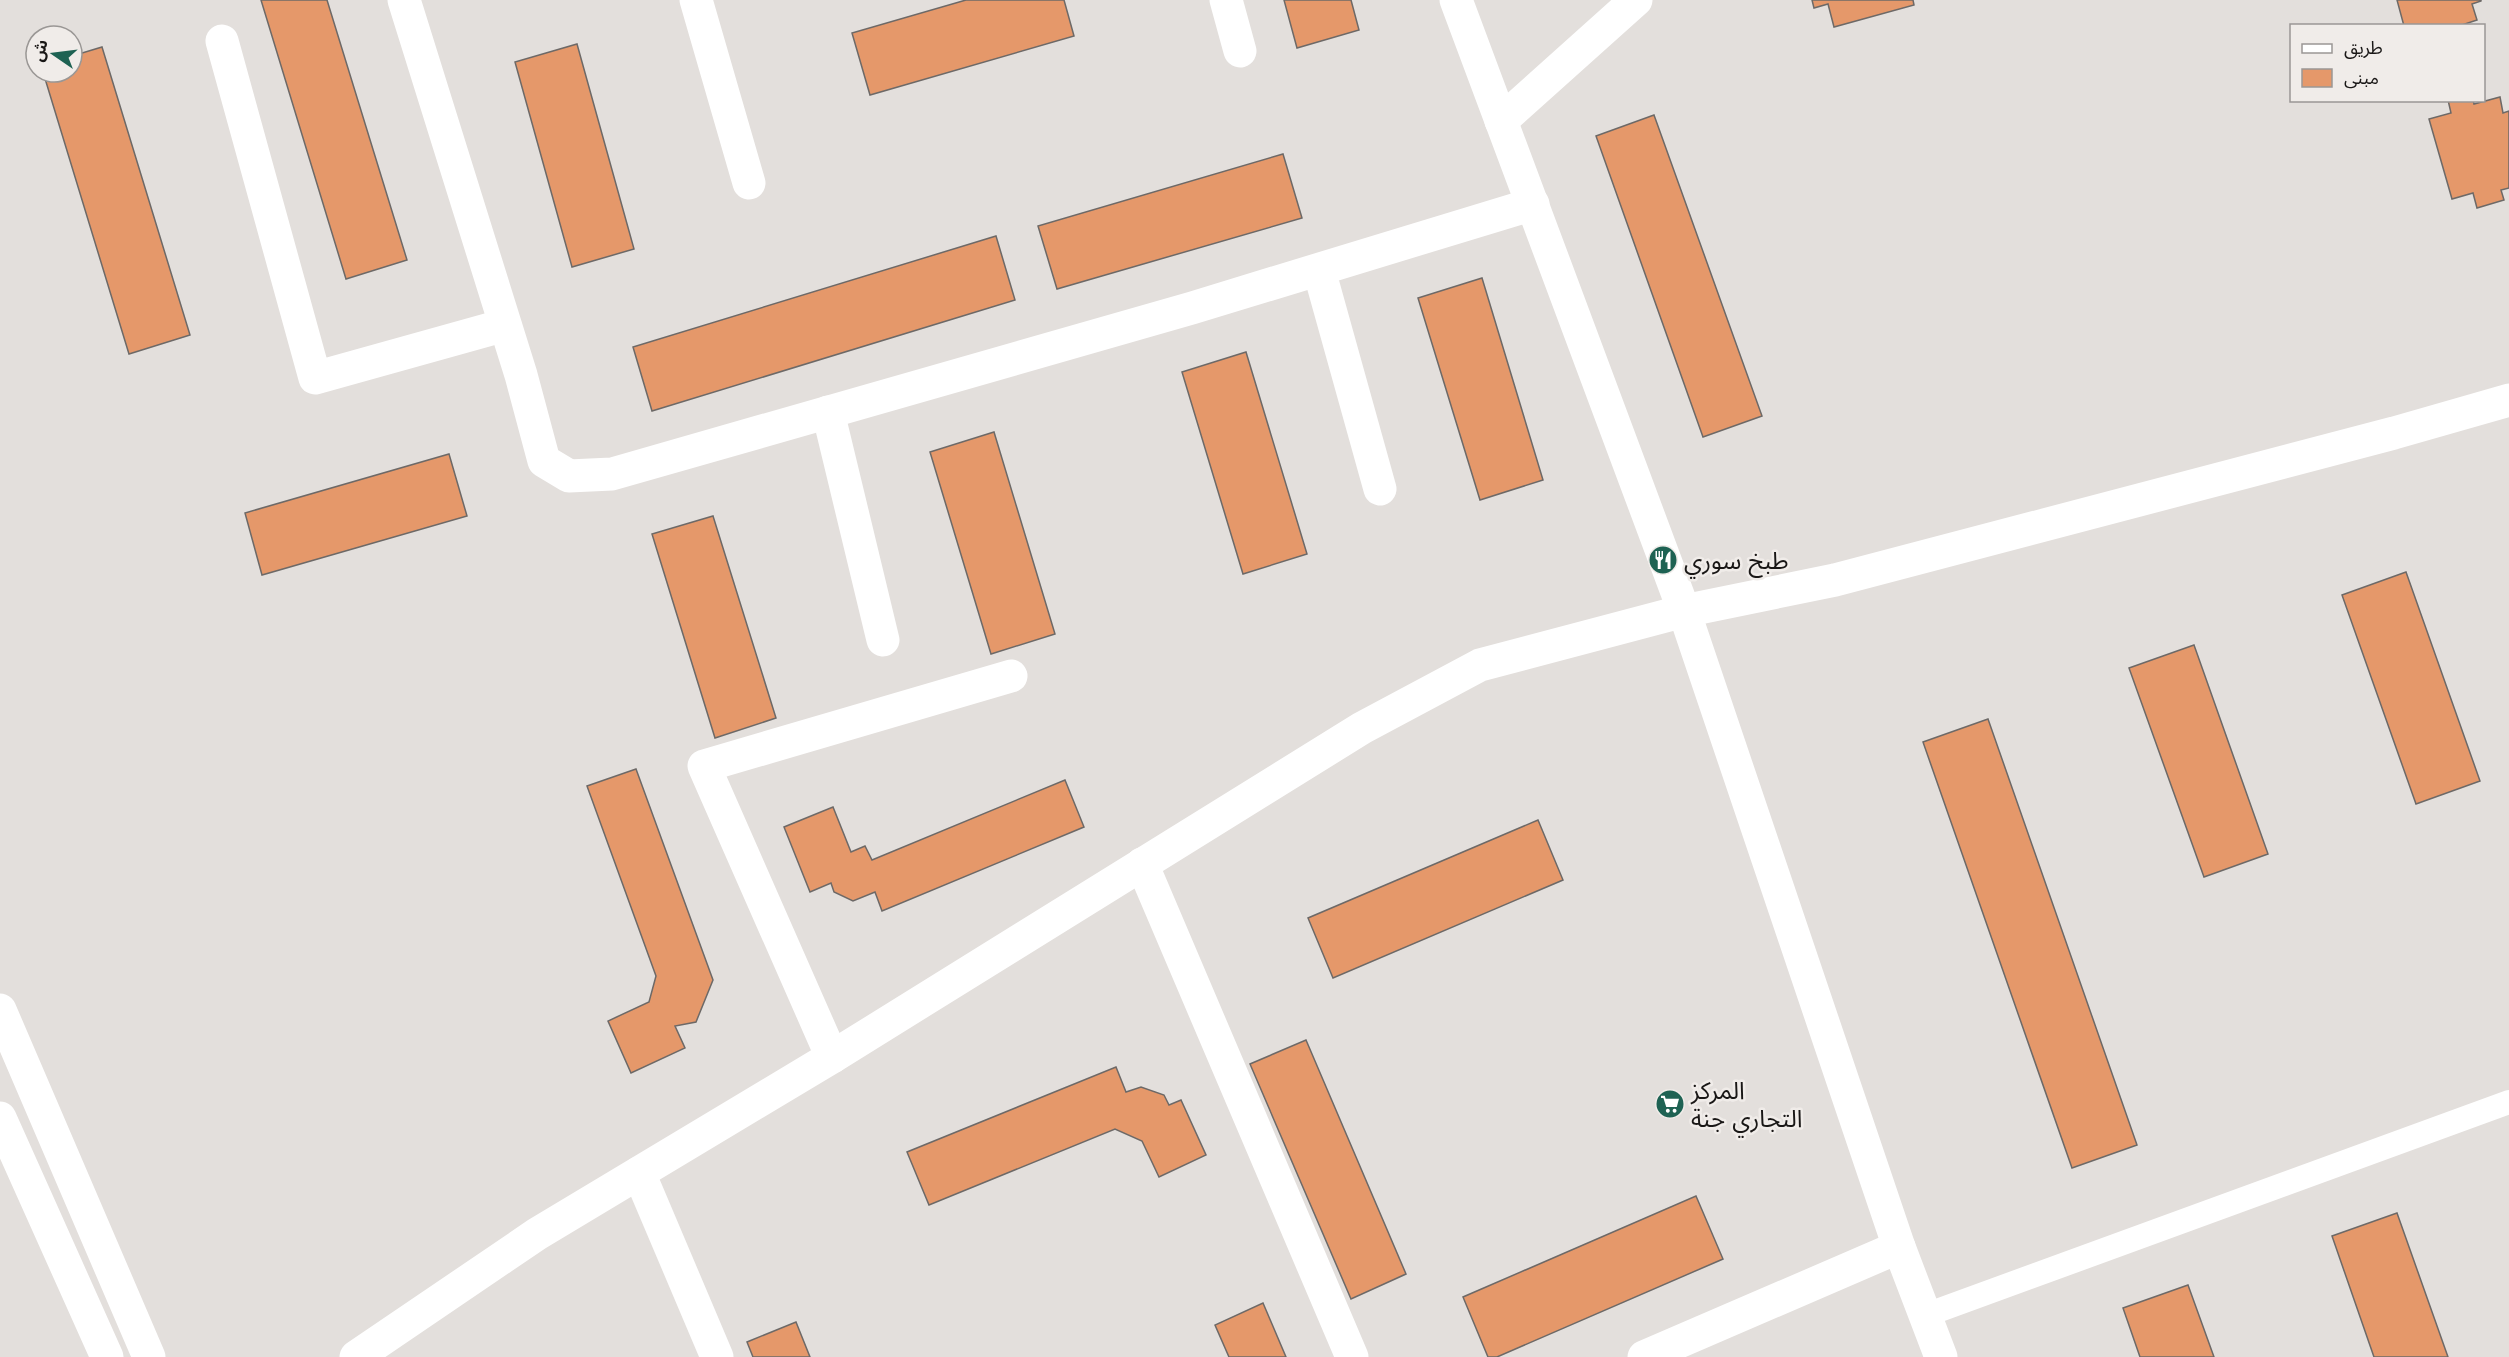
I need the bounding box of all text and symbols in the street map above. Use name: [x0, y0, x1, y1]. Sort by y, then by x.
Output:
north arrow: [24, 24, 84, 84]
legend: [2290, 24, 2485, 102]
text: طريق: [2344, 35, 2383, 61]
text: ش: [26, 37, 54, 64]
text: مبنى: [2344, 65, 2379, 91]
place label: طبخ سوري: [1684, 543, 1788, 579]
restaurant icon: طبخ سوري: [1647, 544, 1679, 576]
place label: المركز التجاري جنة: [1690, 1073, 1802, 1137]
supermarket icon: المركز التجاري جنة: [1654, 1088, 1686, 1120]

